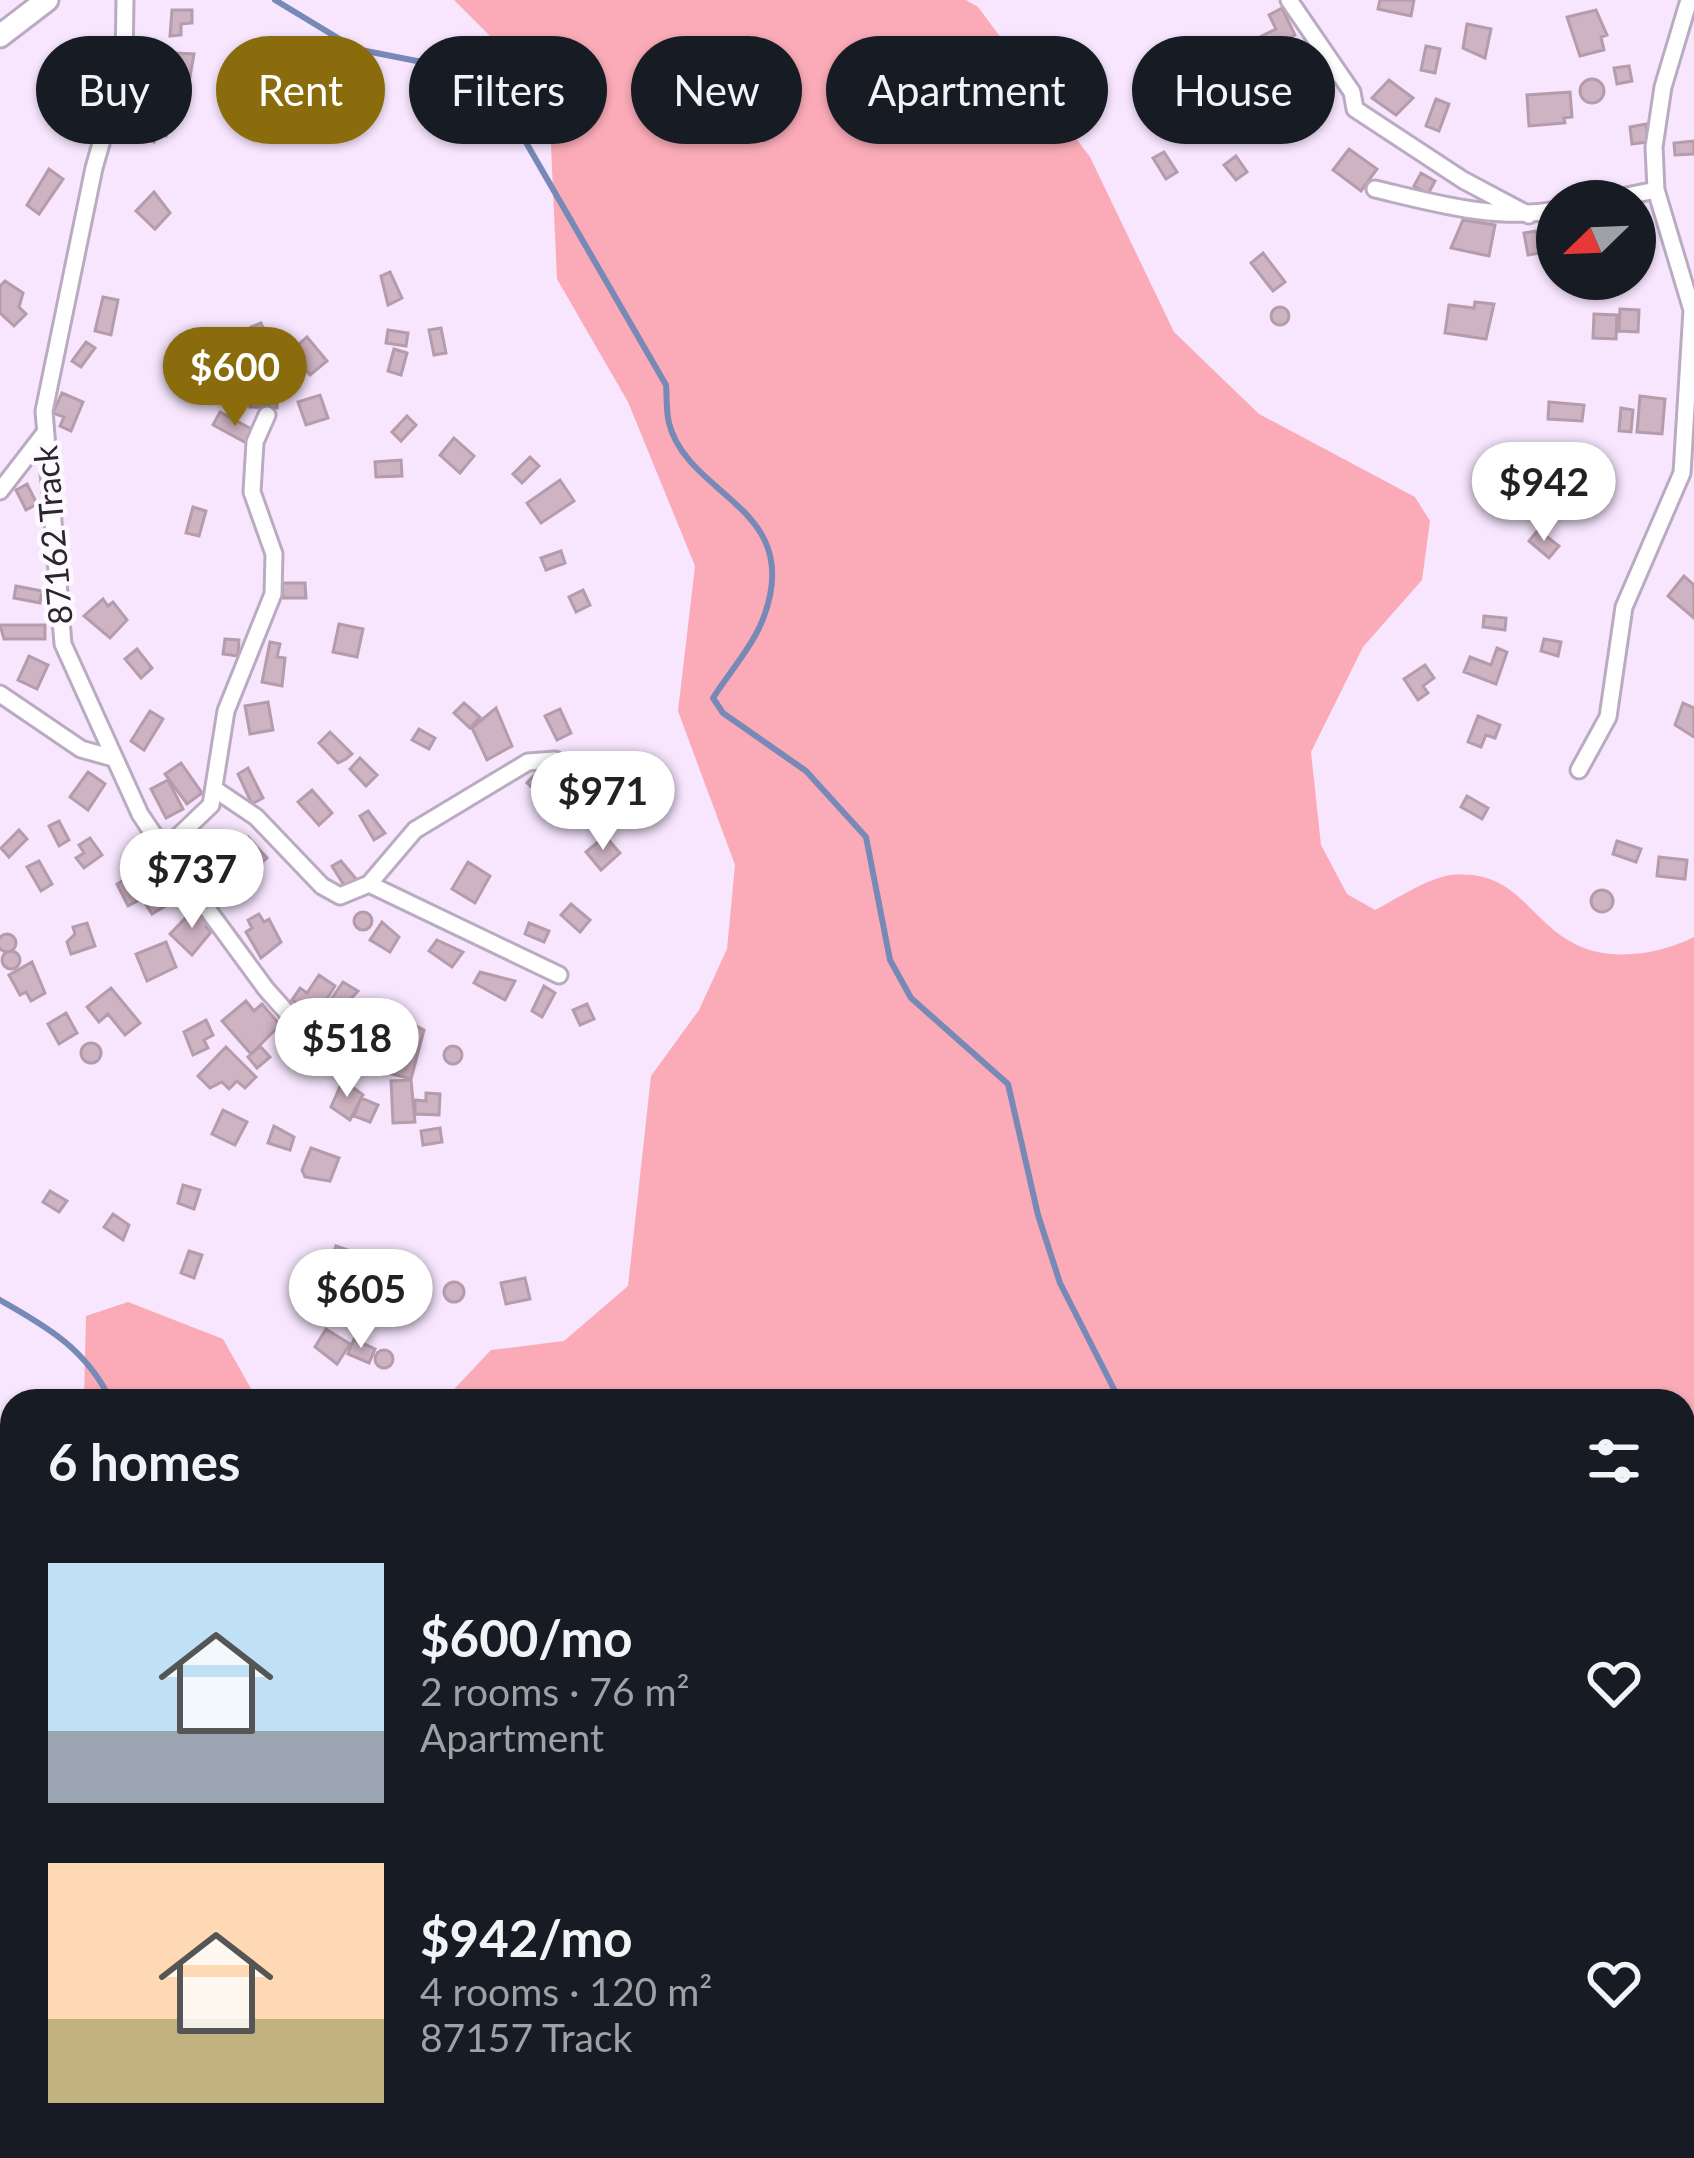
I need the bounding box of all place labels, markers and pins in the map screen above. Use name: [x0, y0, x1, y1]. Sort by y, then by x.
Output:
pin: $600: [164, 327, 306, 429]
pin: $942: [1473, 442, 1615, 544]
pin: $971: [532, 751, 674, 853]
pin: $737: [121, 829, 263, 931]
pin: $518: [276, 998, 418, 1100]
pin: $605: [290, 1249, 432, 1351]

